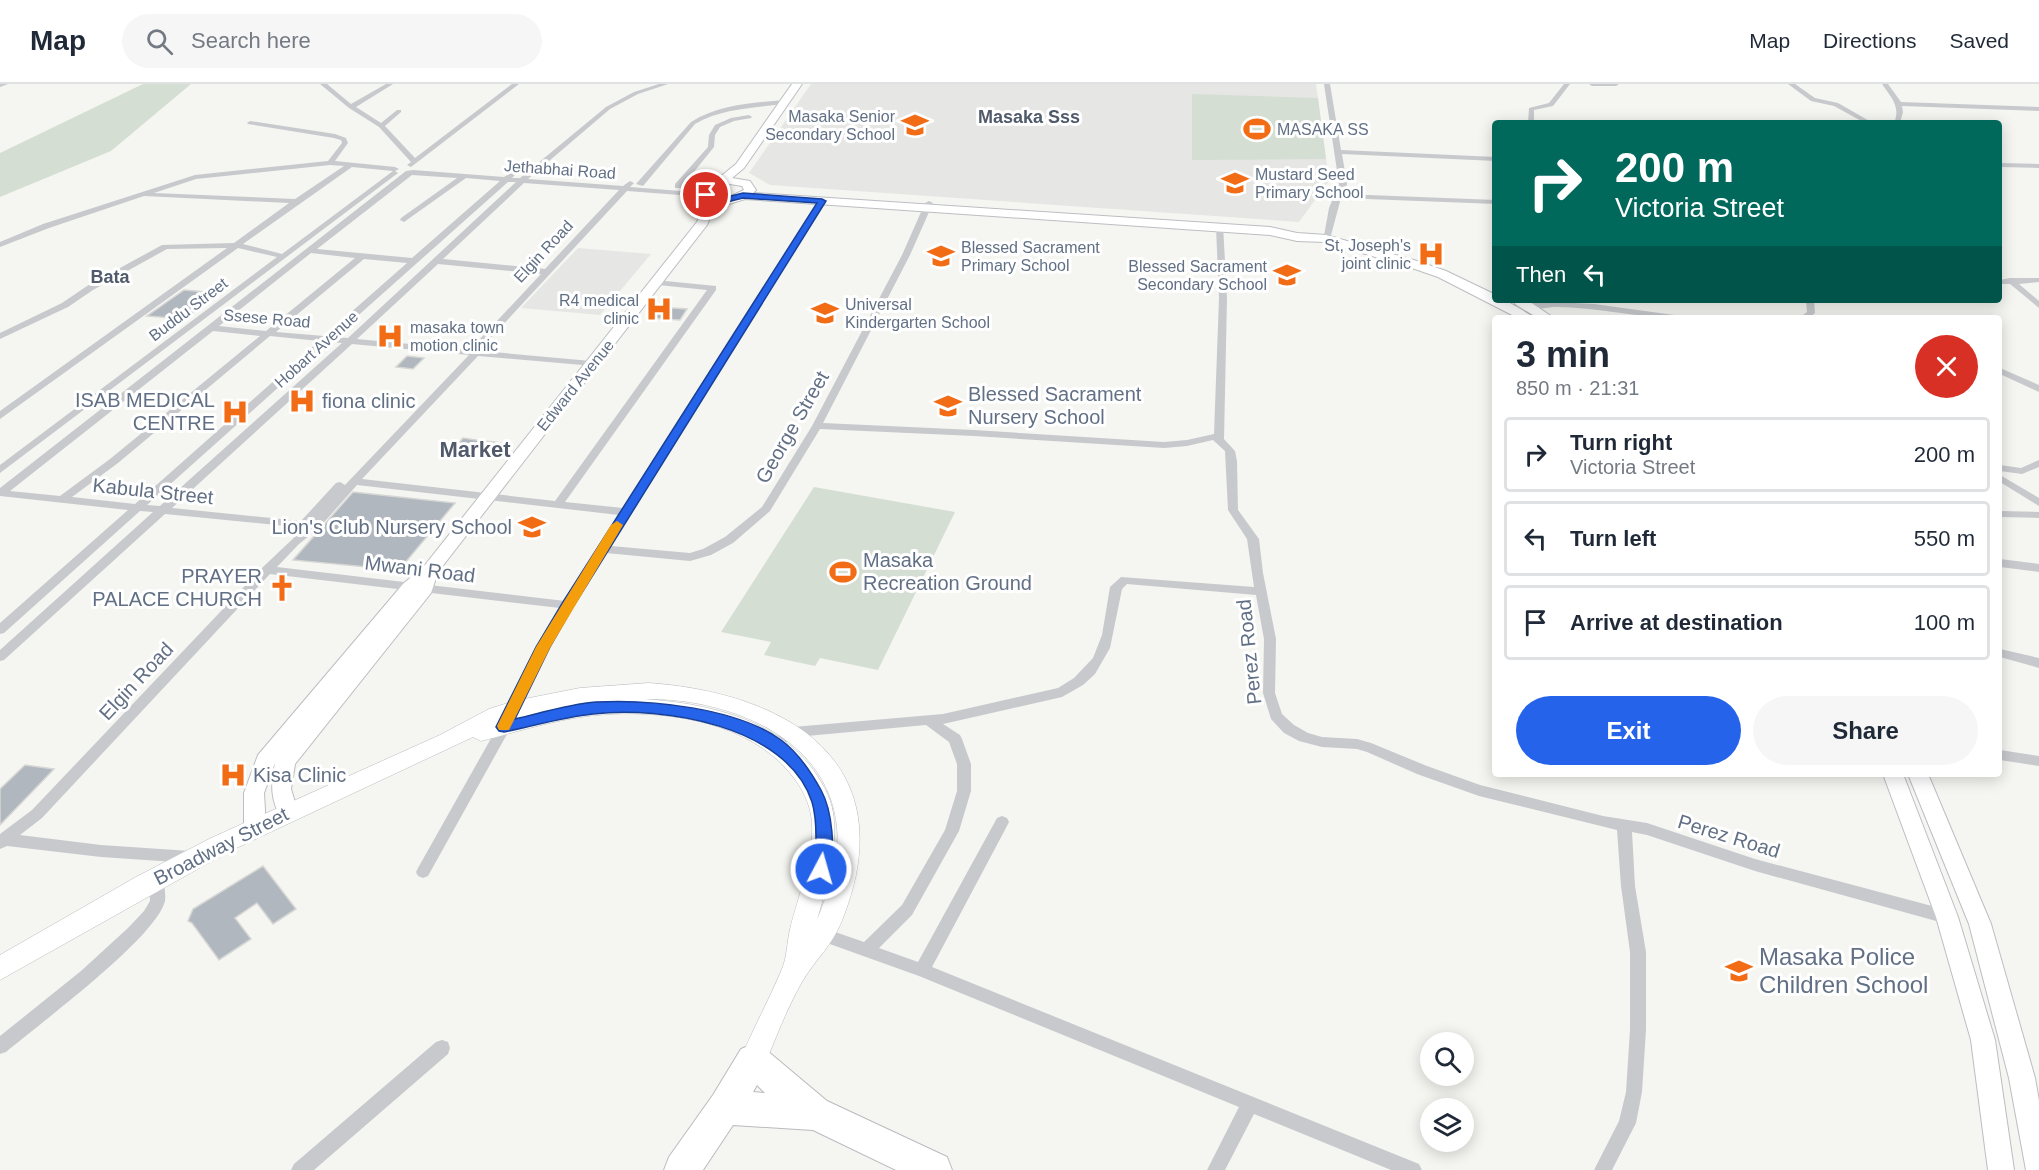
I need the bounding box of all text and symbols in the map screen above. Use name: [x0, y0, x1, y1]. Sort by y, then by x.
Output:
search box: [122, 14, 542, 68]
text: Map: [30, 25, 86, 56]
icon: search: [143, 25, 176, 58]
text: Search here: [191, 28, 311, 53]
text: Map: [1749, 29, 1790, 52]
text: Directions: [1823, 29, 1916, 52]
text: Saved: [1949, 29, 2009, 52]
district label: Masaka Sss: [978, 107, 1080, 127]
place label: Masaka Senior Secondary School: [765, 108, 896, 143]
school or university icon: Masaka Senior Secondary School: [900, 110, 930, 140]
sports icon: MASAKA SS: [1242, 114, 1272, 144]
place label: MASAKA SS: [1277, 121, 1369, 138]
icon: right: [1516, 144, 1594, 222]
text: 200 m: [1615, 144, 1734, 191]
street label: Jethabhai Road: [503, 157, 616, 182]
place label: Mustard Seed Primary School: [1255, 166, 1363, 201]
school or university icon: Mustard Seed Primary School: [1220, 168, 1250, 198]
pin: [680, 169, 731, 220]
icon: arrive: [689, 178, 722, 211]
text: Victoria Street: [1615, 193, 1784, 223]
street label: Elgin Road: [510, 217, 576, 286]
place label: St, Joseph's joint clinic: [1324, 237, 1411, 272]
place label: Blessed Sacrament Primary School: [961, 239, 1100, 274]
hospital icon: St, Joseph's joint clinic: [1416, 239, 1446, 269]
school or university icon: Blessed Sacrament Primary School: [926, 241, 956, 271]
place label: Blessed Sacrament Secondary School: [1128, 258, 1268, 293]
icon: left: [1578, 258, 1611, 291]
school or university icon: Blessed Sacrament Secondary School: [1272, 260, 1302, 290]
text: Then: [1516, 262, 1566, 287]
district label: Bata: [90, 267, 130, 287]
street label: Buddu Street: [146, 274, 231, 344]
place label: R4 medical clinic: [559, 292, 639, 327]
hospital icon: R4 medical clinic: [644, 294, 674, 324]
place label: Universal Kindergarten School: [845, 296, 990, 331]
school or university icon: Universal Kindergarten School: [810, 298, 840, 328]
street label: Ssese Road: [223, 306, 311, 331]
street label: Hobart Avenue: [271, 308, 361, 391]
place label: masaka town motion clinic: [410, 319, 504, 354]
hospital icon: masaka town motion clinic: [375, 321, 405, 351]
text: 3 min: [1516, 334, 1610, 375]
button: close: [1915, 335, 1978, 398]
street label: Edward Avenue: [534, 336, 617, 434]
street label: George Street: [751, 367, 833, 487]
text: 850 m · 21:31: [1516, 377, 1639, 399]
place label: Blessed Sacrament Nursery School: [968, 383, 1142, 428]
hospital icon: fiona clinic: [287, 386, 317, 416]
place label: ISAB MEDICAL CENTRE: [75, 389, 215, 434]
place label: fiona clinic: [322, 390, 415, 412]
school or university icon: Blessed Sacrament Nursery School: [933, 391, 963, 421]
hospital icon: ISAB MEDICAL CENTRE: [220, 397, 250, 427]
text: Turn right: [1570, 430, 1672, 455]
district label: Market: [440, 437, 511, 462]
icon: right: [1519, 438, 1552, 471]
text: 200 m: [1914, 442, 1975, 467]
text: Victoria Street: [1570, 456, 1695, 478]
street label: Kabula Street: [92, 474, 215, 508]
school or university icon: Lion's Club Nursery School: [517, 512, 547, 542]
place label: Lion's Club Nursery School: [271, 516, 512, 538]
icon: left: [1519, 522, 1552, 555]
text: Turn left: [1570, 526, 1656, 551]
text: 550 m: [1914, 526, 1975, 551]
place label: Masaka Recreation Ground: [863, 549, 1032, 594]
street label: Mwani Road: [363, 551, 477, 587]
sports icon: Masaka Recreation Ground: [828, 557, 858, 587]
place label: PRAYER PALACE CHURCH: [92, 565, 262, 610]
church icon: PRAYER PALACE CHURCH: [267, 573, 297, 603]
street label: Perez Road: [1233, 598, 1265, 706]
icon: arrive: [1519, 606, 1552, 639]
text: Arrive at destination: [1570, 610, 1783, 635]
text: 100 m: [1914, 610, 1975, 635]
street label: Elgin Road: [95, 638, 177, 724]
button: Exit: [1516, 696, 1741, 765]
button: Share: [1753, 696, 1978, 765]
hospital icon: Kisa Clinic: [218, 760, 248, 790]
place label: Kisa Clinic: [253, 764, 346, 786]
street label: Broadway Street: [150, 802, 292, 889]
street label: Perez Road: [1675, 810, 1783, 862]
position arrow: [789, 837, 853, 901]
place label: Masaka Police Children School: [1759, 943, 1928, 998]
school or university icon: Masaka Police Children School: [1724, 956, 1754, 986]
map controls: [1420, 1032, 1474, 1152]
button: search: [1420, 1032, 1474, 1086]
button: layers: [1420, 1098, 1474, 1152]

